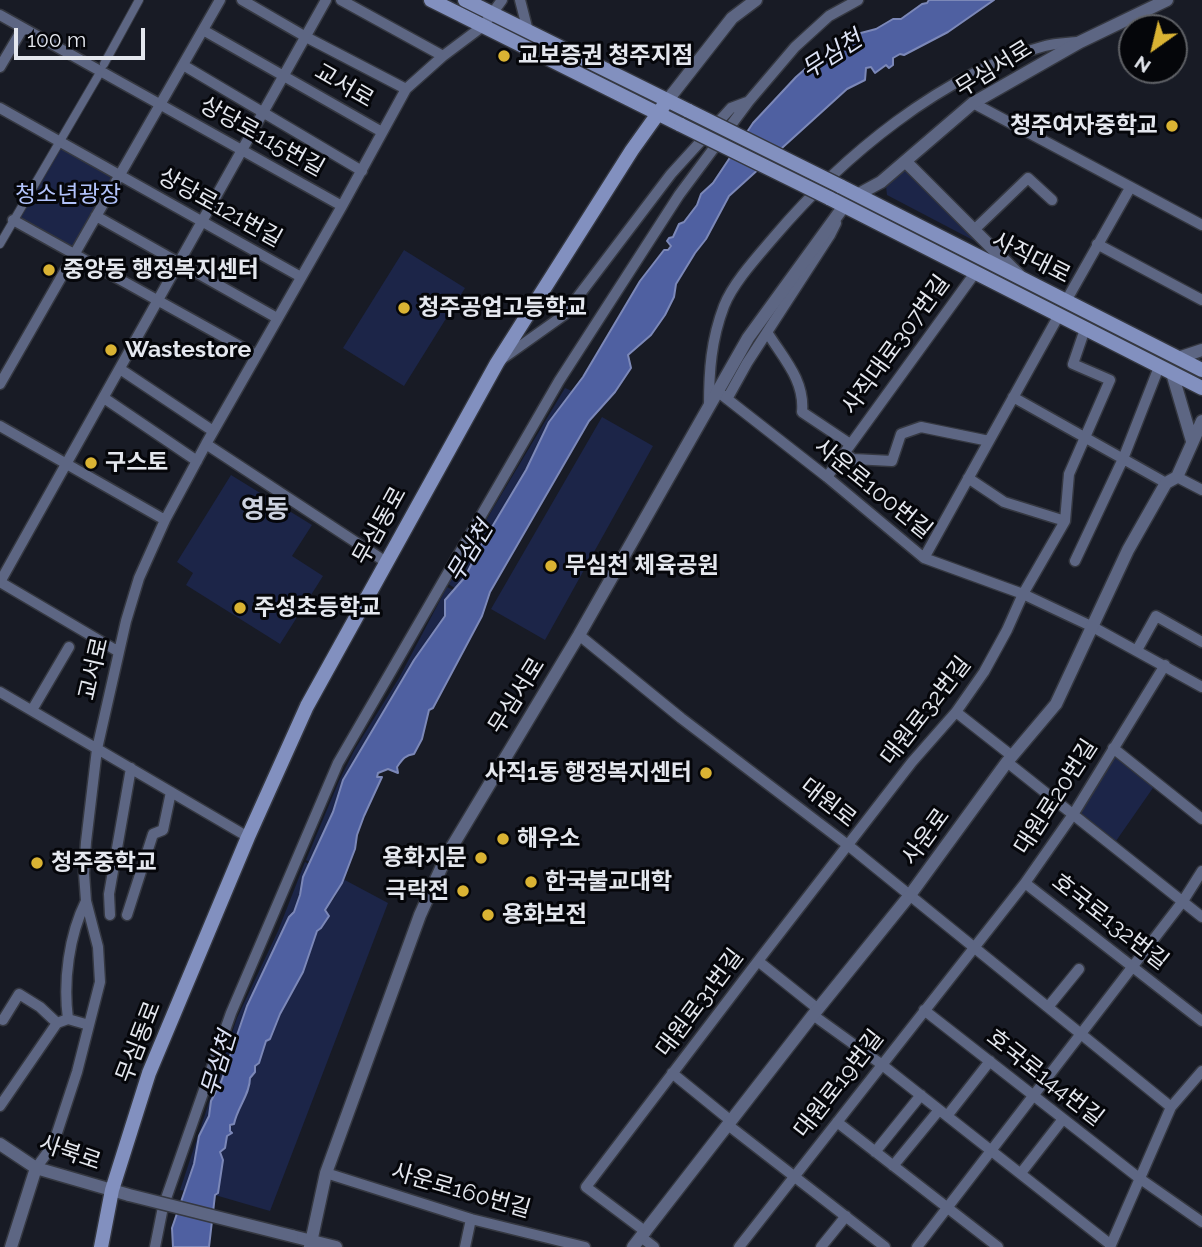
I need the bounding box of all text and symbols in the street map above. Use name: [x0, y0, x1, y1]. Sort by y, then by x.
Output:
scale bar: [18, 14, 149, 58]
north arrow: [1118, 14, 1188, 84]
water label: 무심천: [796, 25, 868, 85]
text: 100 m: [27, 27, 86, 52]
street label: 무심서로: [951, 35, 1037, 103]
place label: 교보증권 청주지점: [518, 42, 693, 70]
marker: 교보증권 청주지점: [496, 48, 512, 64]
text: N: [1130, 52, 1155, 78]
street label: 교서로: [310, 58, 378, 114]
street label: 상당로115번길: [195, 91, 329, 183]
place label: 청주여자중학교: [1010, 112, 1158, 140]
marker: 청주여자중학교: [1164, 118, 1180, 134]
street label: 상당로121번길: [153, 163, 287, 253]
park label: 청소년광장: [15, 181, 121, 209]
street label: 사직대로: [987, 226, 1075, 290]
place label: 중앙동 행정복지센터: [63, 256, 259, 284]
marker: 중앙동 행정복지센터: [41, 262, 57, 278]
street label: 사직대로307번길: [836, 270, 956, 420]
place label: 청주공업고등학교: [418, 294, 587, 322]
marker: 청주공업고등학교: [396, 300, 412, 316]
place label: Wastestore: [125, 336, 251, 364]
marker: Wastestore: [103, 342, 119, 358]
street label: 사운로100번길: [808, 433, 938, 545]
place label: 구스토: [105, 449, 168, 477]
marker: 구스토: [83, 455, 99, 471]
street label: 무심동로: [347, 482, 413, 570]
district label: 영동: [241, 494, 289, 526]
water label: 무심천: [441, 516, 499, 588]
place label: 무심천 체육공원: [565, 552, 719, 580]
marker: 무심천 체육공원: [543, 558, 559, 574]
place label: 주성초등학교: [254, 594, 381, 622]
marker: 주성초등학교: [232, 600, 248, 616]
street label: 교서로: [73, 635, 115, 703]
street label: 대원로32번길: [875, 651, 977, 771]
street label: 무심서로: [483, 653, 551, 739]
street label: 대원로20번길: [1009, 734, 1103, 860]
place label: 사직1동 행정복지센터: [485, 759, 692, 787]
marker: 사직1동 행정복지센터: [698, 765, 714, 781]
street label: 대원로: [794, 773, 862, 833]
street label: 사운로: [896, 803, 956, 871]
place label: 해우소: [517, 825, 580, 853]
marker: 해우소: [495, 831, 511, 847]
place label: 용화지문: [382, 844, 467, 872]
place label: 청주중학교: [51, 849, 157, 877]
marker: 용화지문: [473, 850, 489, 866]
marker: 청주중학교: [29, 855, 45, 871]
place label: 한국불교대학: [545, 868, 672, 896]
street label: 호국로132번길: [1046, 868, 1174, 976]
marker: 한국불교대학: [523, 874, 539, 890]
place label: 극락전: [386, 877, 449, 905]
marker: 극락전: [455, 883, 471, 899]
place label: 용화보전: [502, 901, 587, 929]
marker: 용화보전: [480, 907, 496, 923]
street label: 대원로31번길: [650, 944, 750, 1062]
street label: 무심동로: [111, 998, 167, 1086]
street label: 호국로144번길: [981, 1024, 1109, 1132]
street label: 대원로19번길: [788, 1025, 890, 1143]
water label: 무심천: [196, 1028, 242, 1100]
street label: 사북로: [35, 1130, 105, 1176]
street label: 사운로160번길: [388, 1158, 534, 1224]

